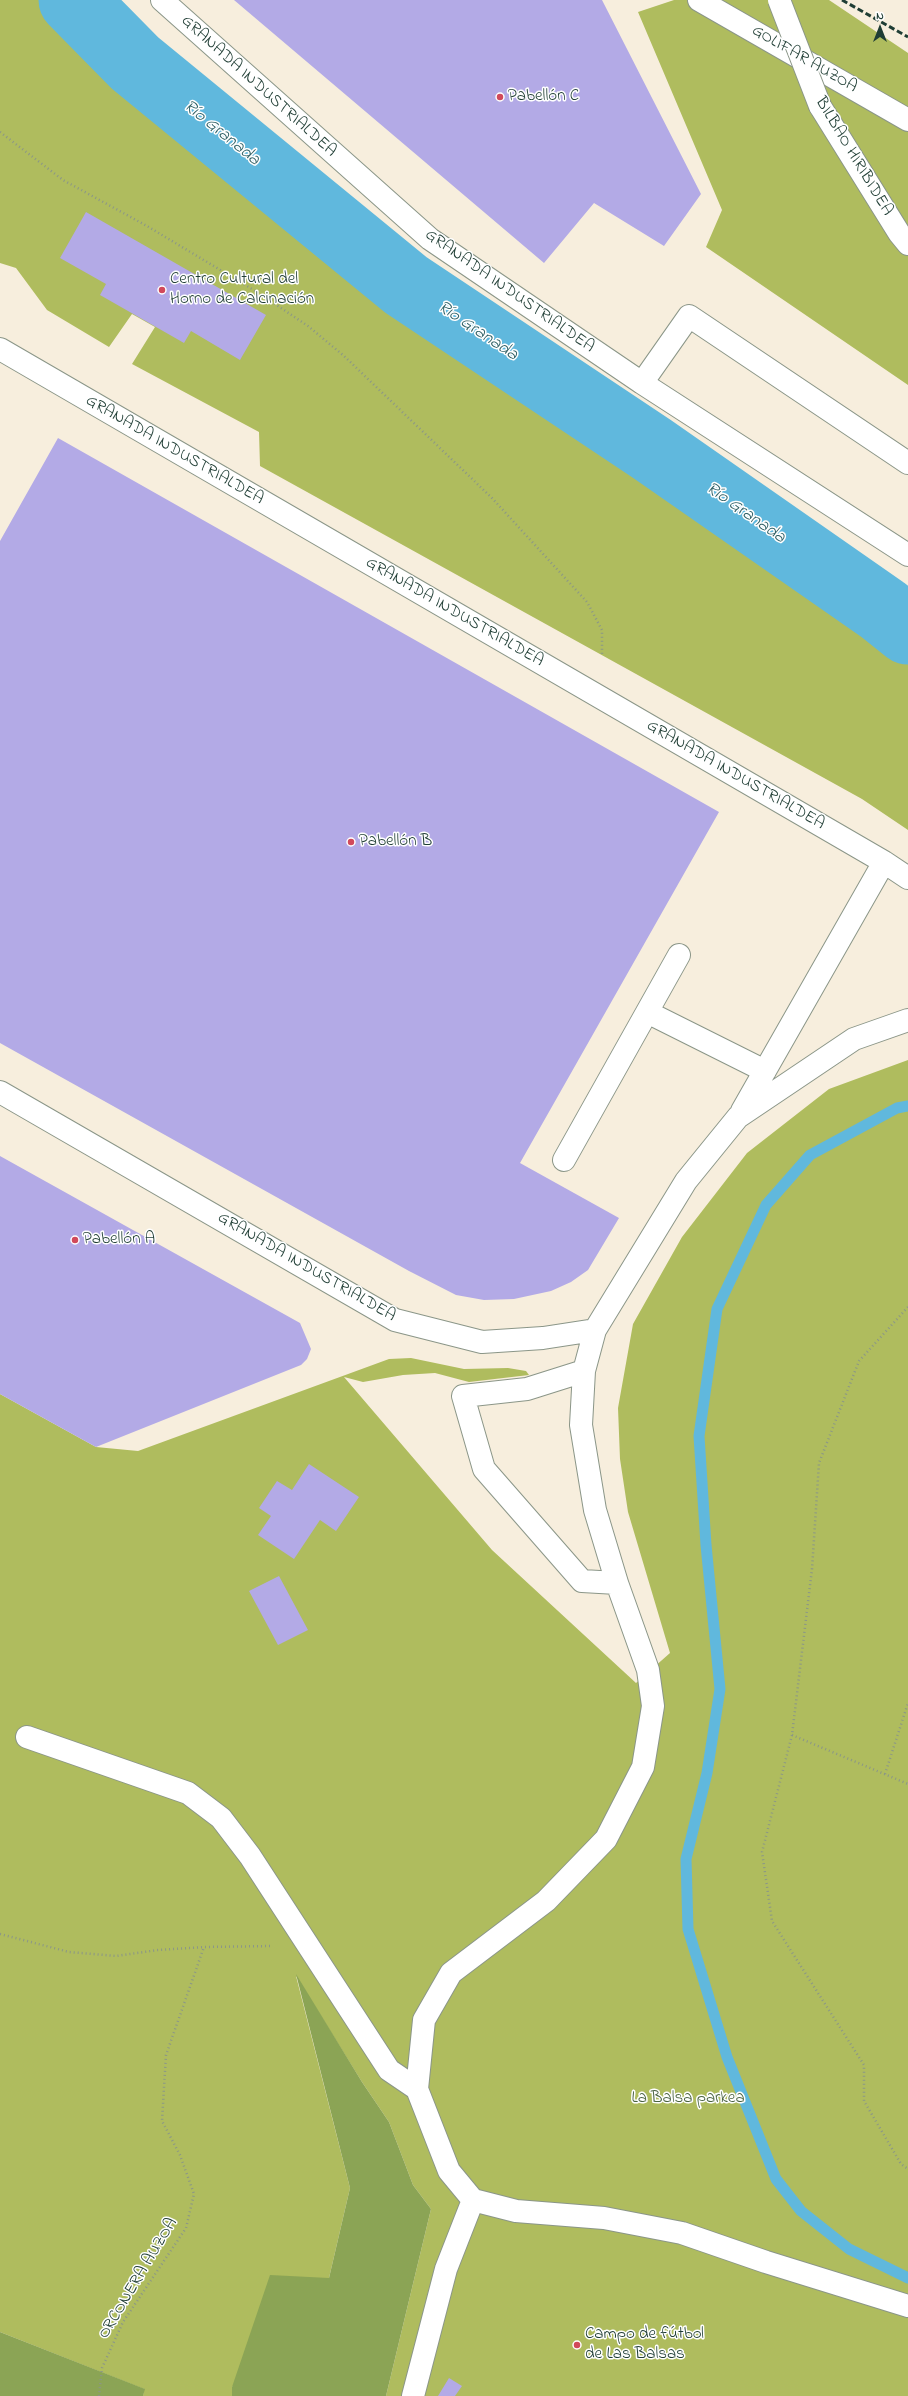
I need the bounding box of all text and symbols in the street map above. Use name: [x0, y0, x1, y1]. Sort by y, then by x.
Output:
north arrow: [860, 8, 900, 48]
text: N: [876, 8, 884, 24]
street label: GRANADA INDUSTRIALDEA: [176, 12, 340, 162]
street label: GOLIFAR AUZOA: [748, 22, 860, 98]
place label: Pabellón C: [508, 87, 579, 107]
marker: Pabellón C: [495, 92, 505, 102]
street label: BILBAO HIRIBIDEA: [809, 94, 897, 220]
water label: Río Granada: [178, 97, 264, 171]
street label: GRANADA INDUSTRIALDEA: [420, 226, 598, 358]
place label: Centro Cultural del Horno de Calcinación: [170, 270, 314, 310]
marker: Centro Cultural del Horno de Calcinación: [157, 285, 167, 295]
water label: Río Granada: [433, 297, 521, 367]
street label: GRANADA INDUSTRIALDEA: [81, 392, 267, 510]
water label: Río Granada: [701, 479, 789, 549]
street label: GRANADA INDUSTRIALDEA: [361, 554, 547, 672]
street label: GRANADA INDUSTRIALDEA: [642, 717, 828, 835]
place label: Pabellón B: [359, 832, 432, 852]
marker: Pabellón B: [346, 837, 356, 847]
street label: GRANADA INDUSTRIALDEA: [213, 1209, 399, 1327]
place label: Pabellón A: [83, 1230, 155, 1250]
marker: Pabellón A: [70, 1235, 80, 1245]
park label: La Balsa parkea: [631, 2089, 745, 2109]
street label: ORCONERA AUZOA: [95, 2215, 183, 2343]
place label: Campo de fútbol de Las Balsas: [585, 2325, 704, 2365]
marker: Campo de fútbol de Las Balsas: [572, 2340, 582, 2350]

